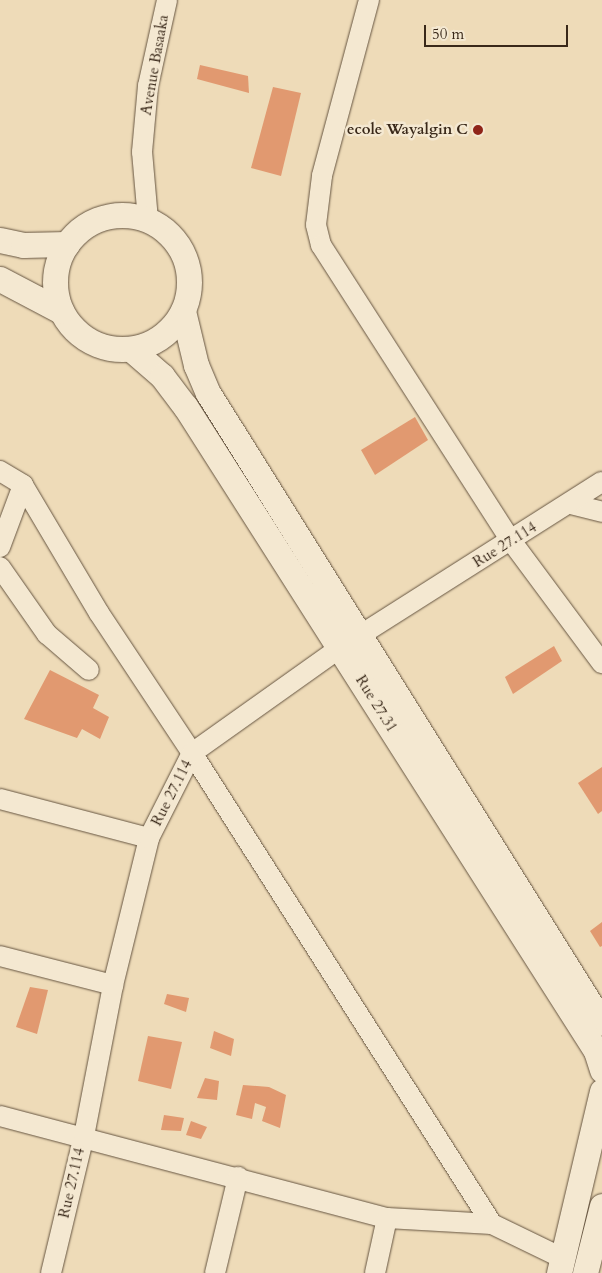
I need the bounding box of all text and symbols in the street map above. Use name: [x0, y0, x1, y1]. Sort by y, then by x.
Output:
street label: Avenue Basaaka: [137, 13, 173, 117]
scale bar: [427, 15, 571, 47]
text: 50 m: [432, 24, 464, 44]
place label: ecole Wayalgin C: [347, 121, 468, 139]
marker: ecole Wayalgin C: [472, 124, 484, 136]
street label: Rue 27.114: [470, 518, 540, 572]
street label: Rue 27.31: [351, 672, 401, 736]
street label: Rue 27.114: [148, 757, 196, 829]
street label: Rue 27.114: [55, 1146, 89, 1220]

